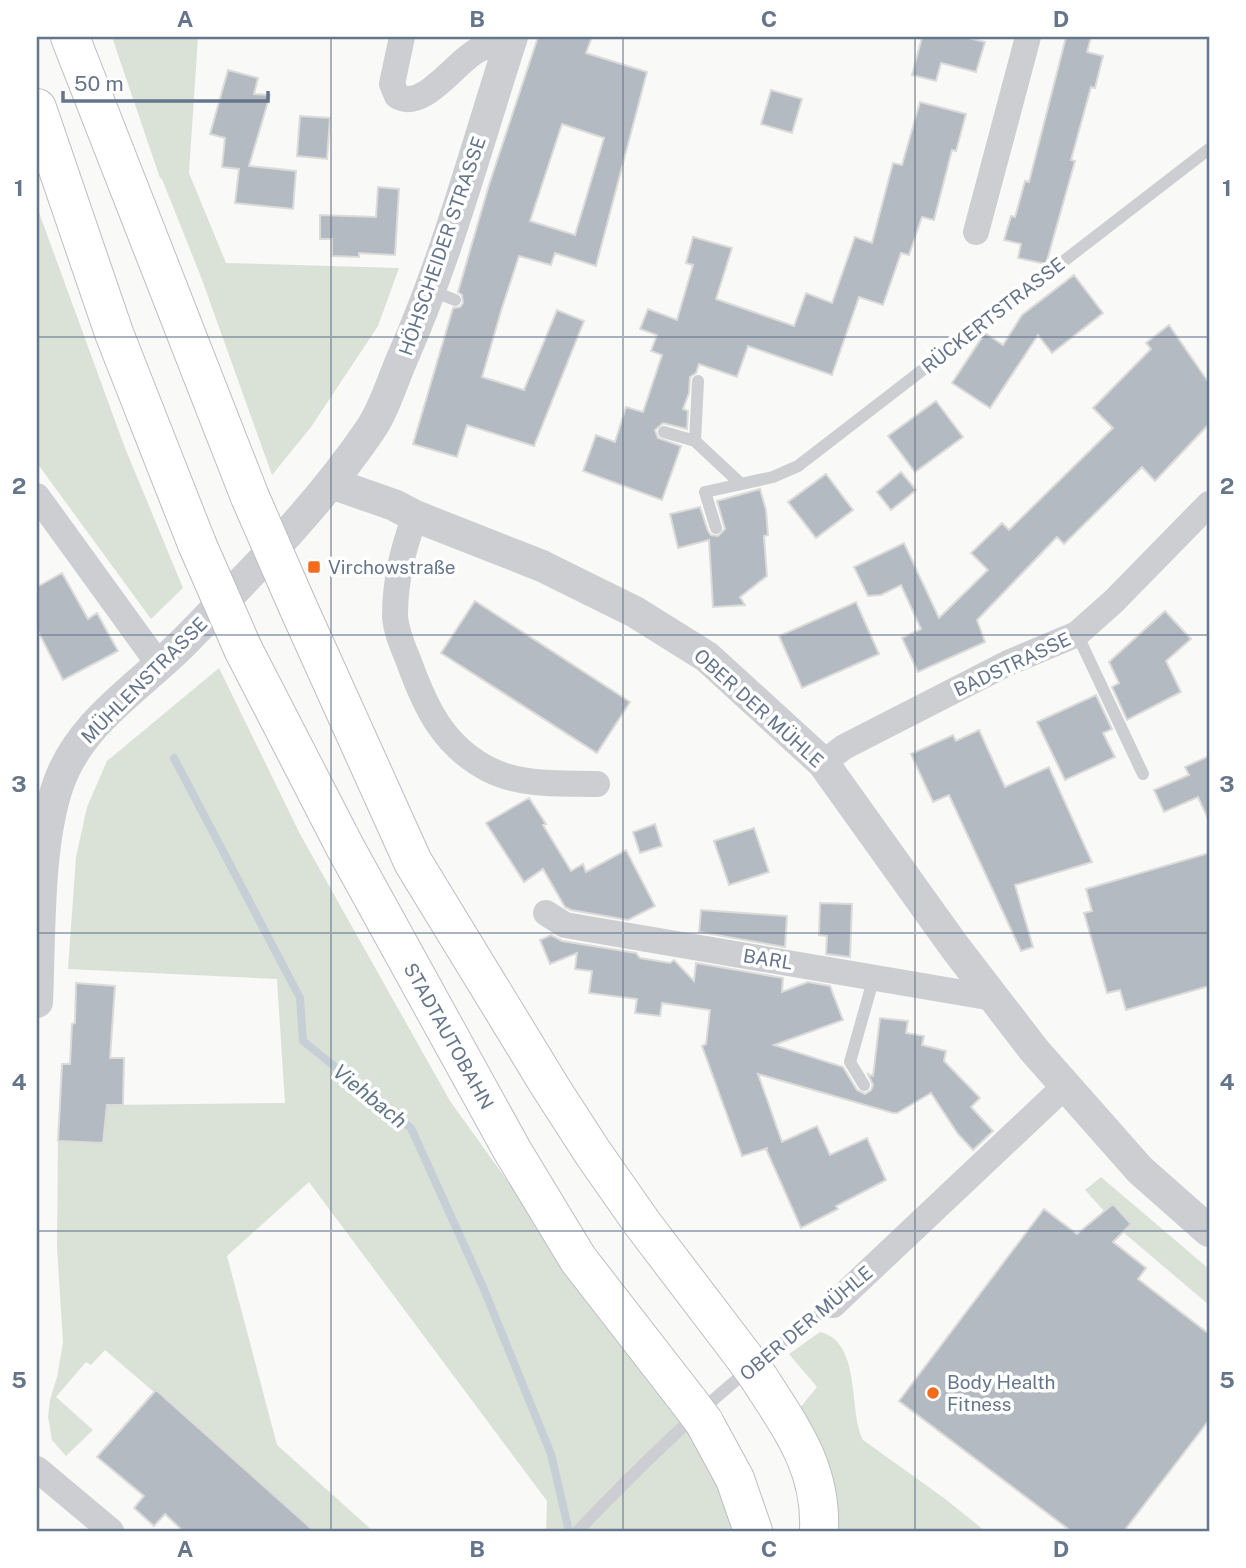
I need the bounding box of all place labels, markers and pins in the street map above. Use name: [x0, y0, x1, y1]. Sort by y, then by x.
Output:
place label: Virchowstraße: [328, 556, 456, 578]
marker: Virchowstraße: [306, 559, 322, 575]
place label: Body Health Fitness: [947, 1371, 1056, 1415]
marker: Body Health Fitness: [925, 1385, 941, 1401]

